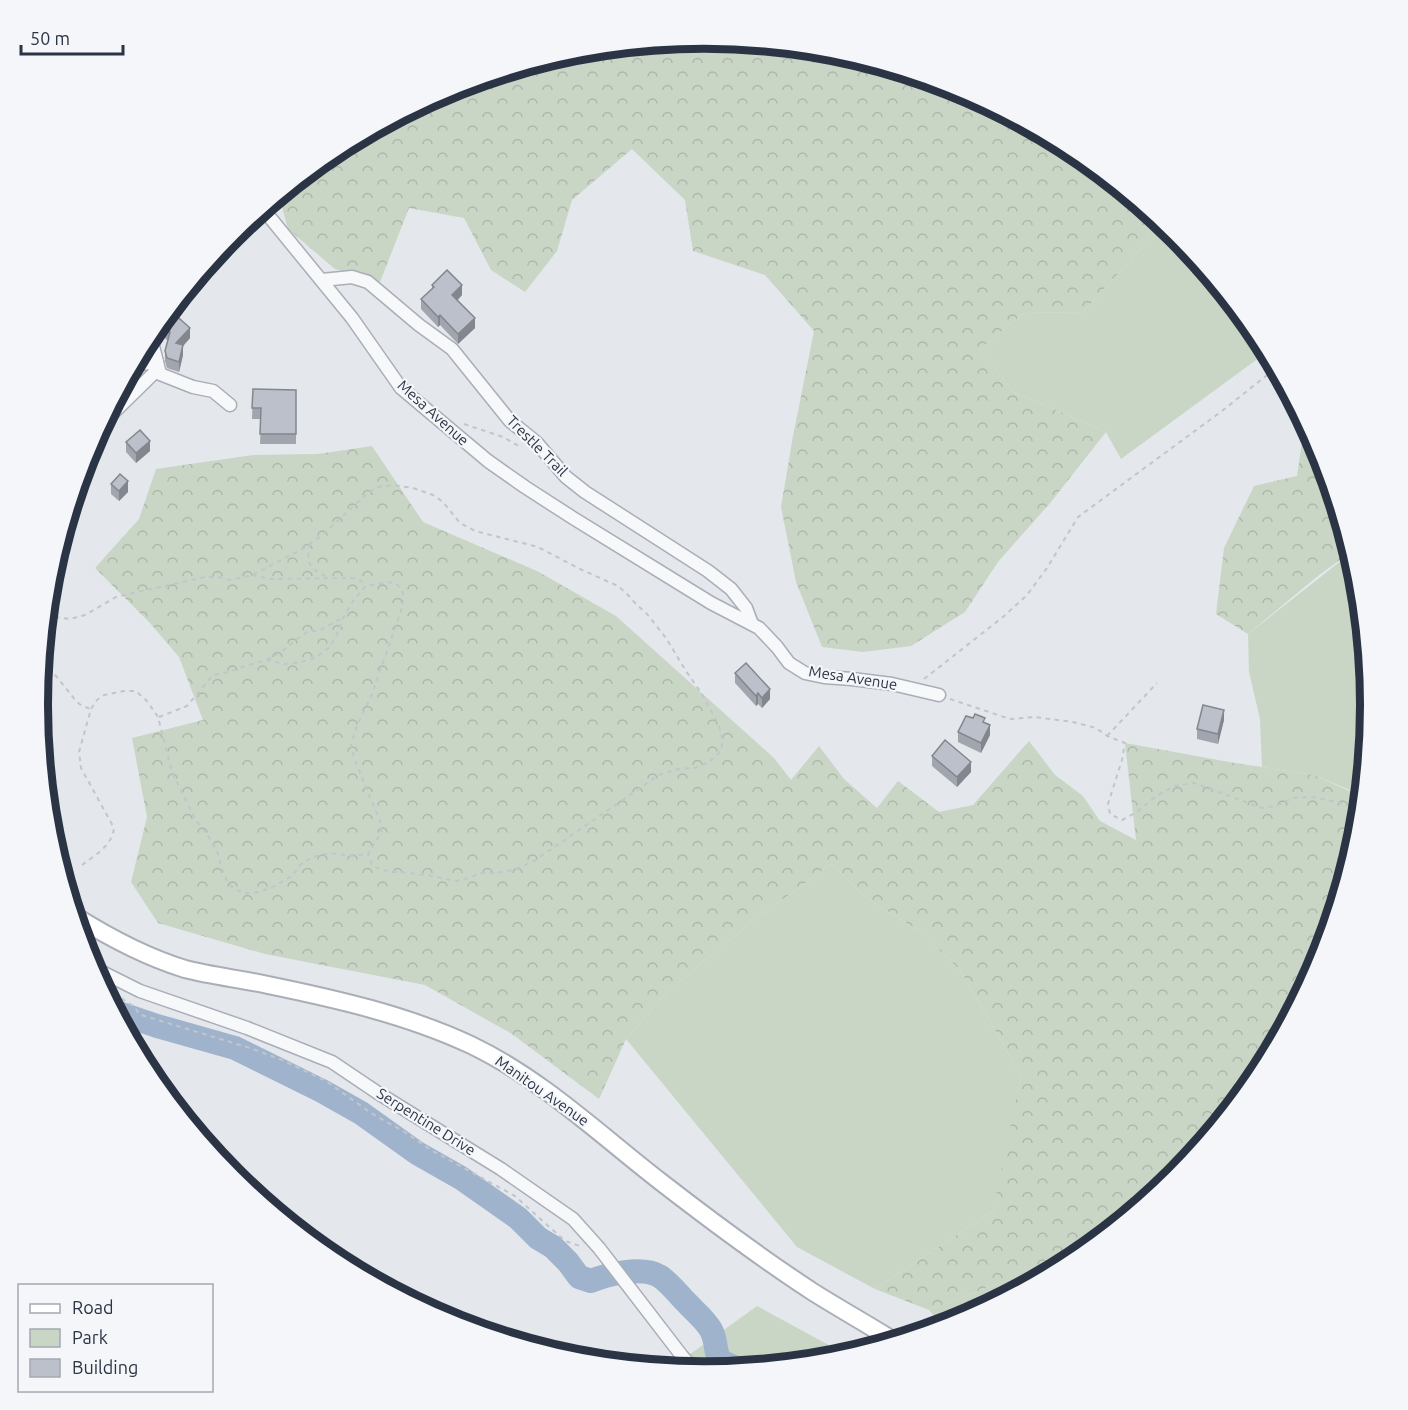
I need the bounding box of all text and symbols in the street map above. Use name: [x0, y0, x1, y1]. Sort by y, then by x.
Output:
scale bar: [21, 18, 123, 56]
text: 50 m: [30, 28, 70, 48]
street label: Mesa Avenue: [394, 376, 472, 449]
street label: Trestle Trail: [504, 412, 571, 479]
street label: Mesa Avenue: [808, 662, 899, 693]
street label: Manitou Avenue: [492, 1052, 592, 1129]
street label: Serpentine Drive: [374, 1084, 479, 1159]
legend: [18, 1284, 213, 1392]
text: Road: [72, 1297, 114, 1317]
text: Park: [72, 1327, 108, 1347]
text: Building: [72, 1357, 138, 1377]

